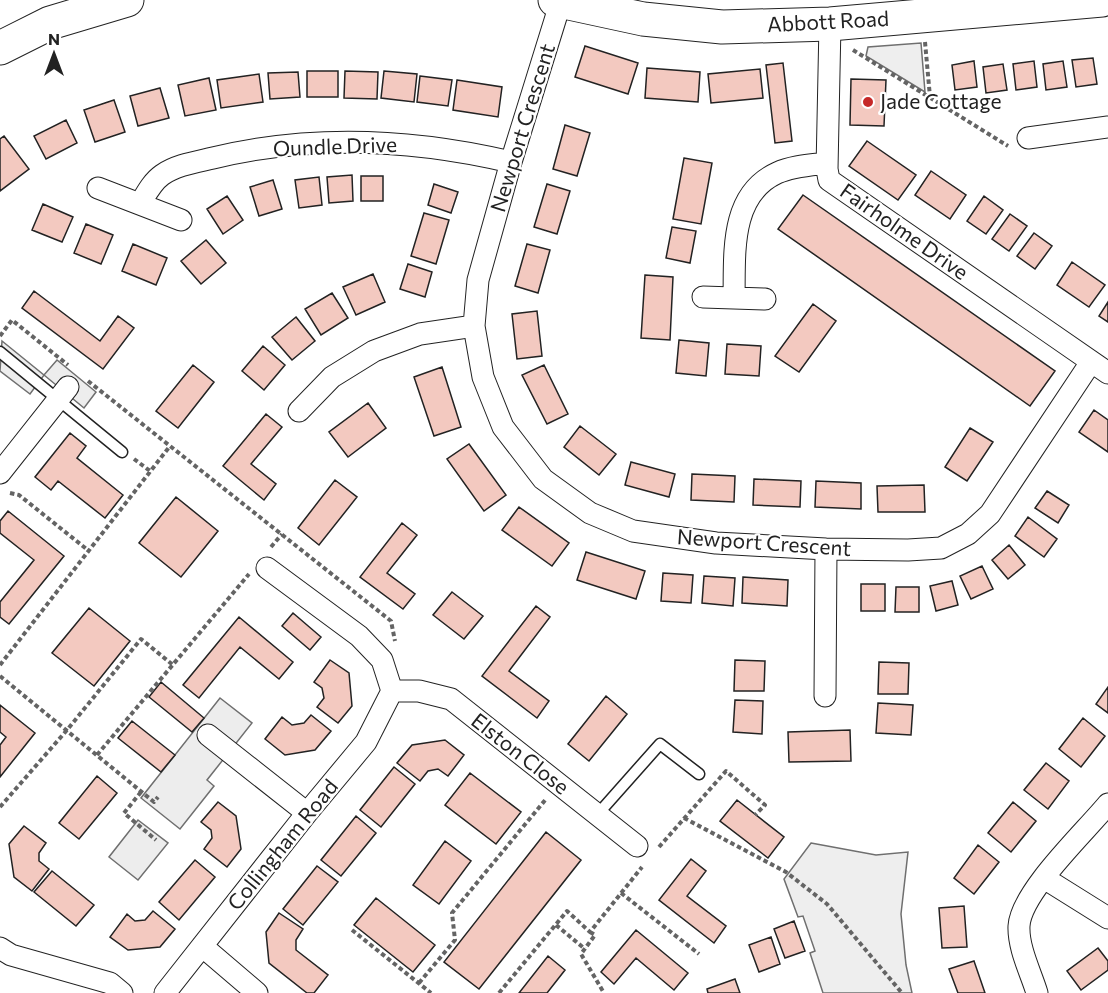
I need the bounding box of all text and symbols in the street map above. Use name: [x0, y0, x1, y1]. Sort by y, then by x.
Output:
street label: Abbott Road: [766, 5, 889, 36]
north arrow: [24, 24, 84, 84]
text: N: [48, 29, 60, 48]
street label: Newport Crescent: [484, 40, 559, 215]
place label: Jade Cottage: [880, 88, 1002, 113]
marker: Jade Cottage: [861, 95, 875, 109]
street label: Oundle Drive: [272, 131, 397, 160]
street label: Fairholme Drive: [836, 177, 974, 284]
street label: Newport Crescent: [676, 523, 852, 560]
street label: Elston Close: [467, 707, 575, 799]
street label: Collingham Road: [222, 774, 342, 914]

